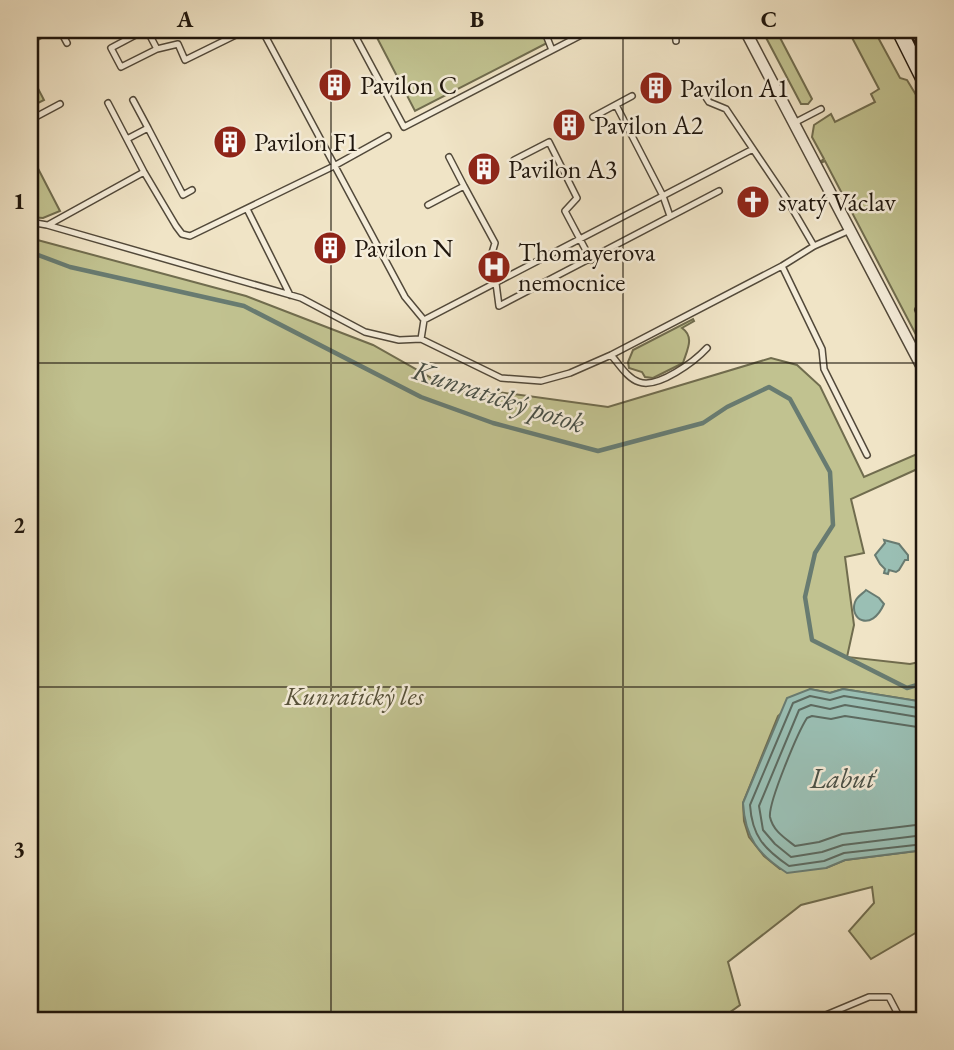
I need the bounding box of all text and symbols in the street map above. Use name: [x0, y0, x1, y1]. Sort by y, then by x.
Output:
text: A: [176, 4, 194, 34]
text: B: [470, 4, 484, 34]
text: C: [761, 4, 777, 34]
building icon: Pavilon C: [316, 66, 354, 104]
place label: Pavilon C: [360, 68, 457, 102]
building icon: Pavilon A1: [637, 69, 675, 107]
place label: Pavilon A1: [680, 71, 789, 105]
building icon: Pavilon A2: [550, 106, 588, 144]
place label: Pavilon A2: [594, 108, 704, 142]
building icon: Pavilon F1: [211, 123, 249, 161]
place label: Pavilon F1: [254, 125, 359, 159]
building icon: Pavilon A3: [465, 150, 503, 188]
place label: Pavilon A3: [508, 152, 617, 186]
church icon: svatý Václav: [734, 183, 772, 221]
place label: svatý Václav: [778, 185, 896, 219]
text: 1: [13, 186, 25, 216]
building icon: Pavilon N: [311, 229, 349, 267]
place label: Pavilon N: [354, 231, 454, 265]
place label: Thomayerova nemocnice: [518, 235, 656, 299]
hospital icon: Thomayerova nemocnice: [475, 248, 513, 286]
water label: Kunratický potok: [408, 351, 590, 441]
text: 2: [13, 510, 25, 540]
park label: Kunratický les: [283, 679, 424, 713]
water label: Labuť: [809, 760, 877, 796]
text: 3: [13, 834, 25, 864]

